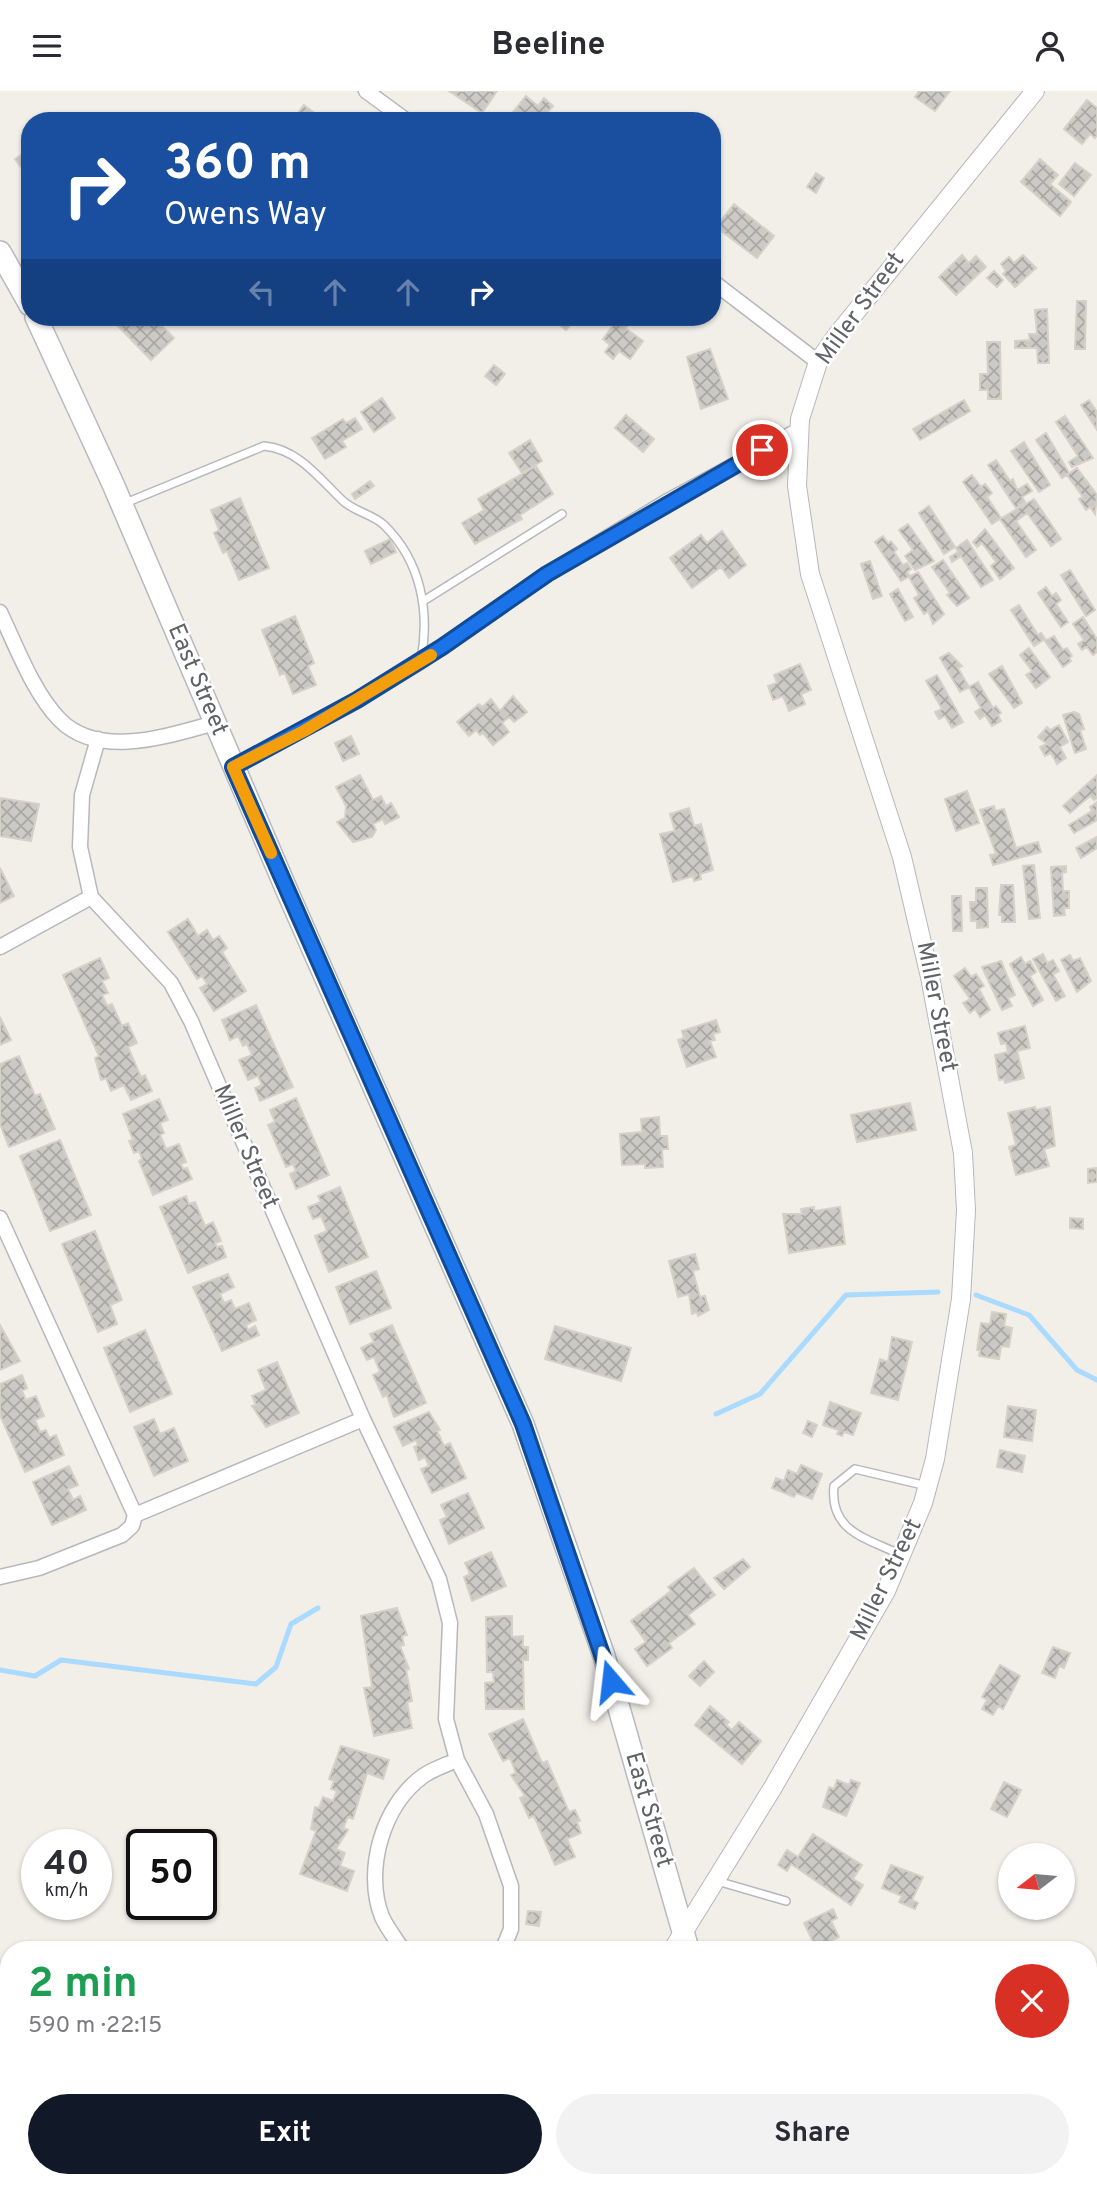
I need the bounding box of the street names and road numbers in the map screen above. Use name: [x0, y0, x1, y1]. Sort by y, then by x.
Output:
street label: Miller Street: [810, 247, 912, 371]
street label: East Street: [160, 620, 234, 740]
street label: Miller Street: [909, 939, 963, 1075]
street label: Miller Street: [205, 1080, 285, 1214]
street label: Miller Street: [845, 1514, 929, 1646]
street label: East Street: [617, 1749, 679, 1871]

